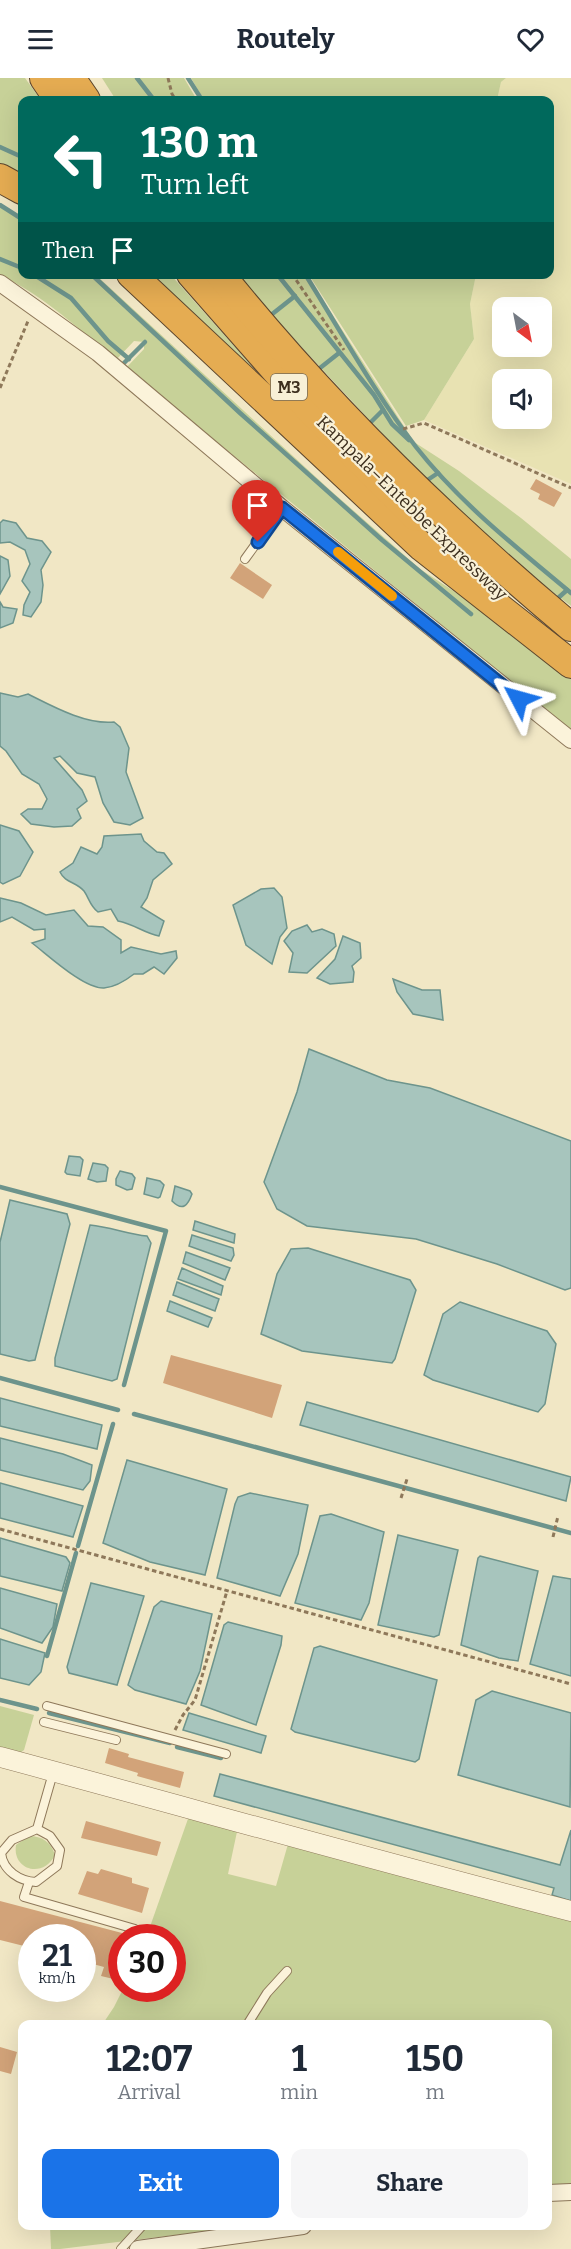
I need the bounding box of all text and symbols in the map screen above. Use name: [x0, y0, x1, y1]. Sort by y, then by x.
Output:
icon: menu: [24, 23, 57, 56]
text: Routely: [236, 23, 335, 55]
icon: heart: [514, 23, 547, 56]
text: 130 m: [141, 118, 258, 168]
icon: left: [42, 120, 120, 198]
text: Turn left: [141, 169, 249, 201]
icon: arrive: [106, 234, 139, 267]
text: Then: [42, 237, 94, 264]
north arrow: [492, 297, 552, 357]
map controls: [492, 297, 552, 429]
button: sound: [492, 369, 552, 429]
road number: M3: [271, 374, 307, 400]
street label: Kampala–Entebbe Expressway: [312, 411, 512, 605]
pin: [232, 480, 283, 542]
icon: arrive: [241, 489, 274, 522]
position arrow: [487, 667, 551, 731]
speed limit sign: 30: [108, 1924, 186, 2002]
text: 21: [42, 1938, 72, 1974]
text: km/h: [38, 1969, 76, 1987]
text: 12:07: [106, 2037, 192, 2081]
text: 1: [291, 2037, 307, 2081]
text: 150: [406, 2037, 464, 2081]
text: Arrival: [117, 2080, 181, 2104]
text: min: [280, 2080, 318, 2104]
text: m: [425, 2080, 445, 2104]
button: Exit: [42, 2149, 279, 2218]
button: Share: [291, 2149, 528, 2218]

